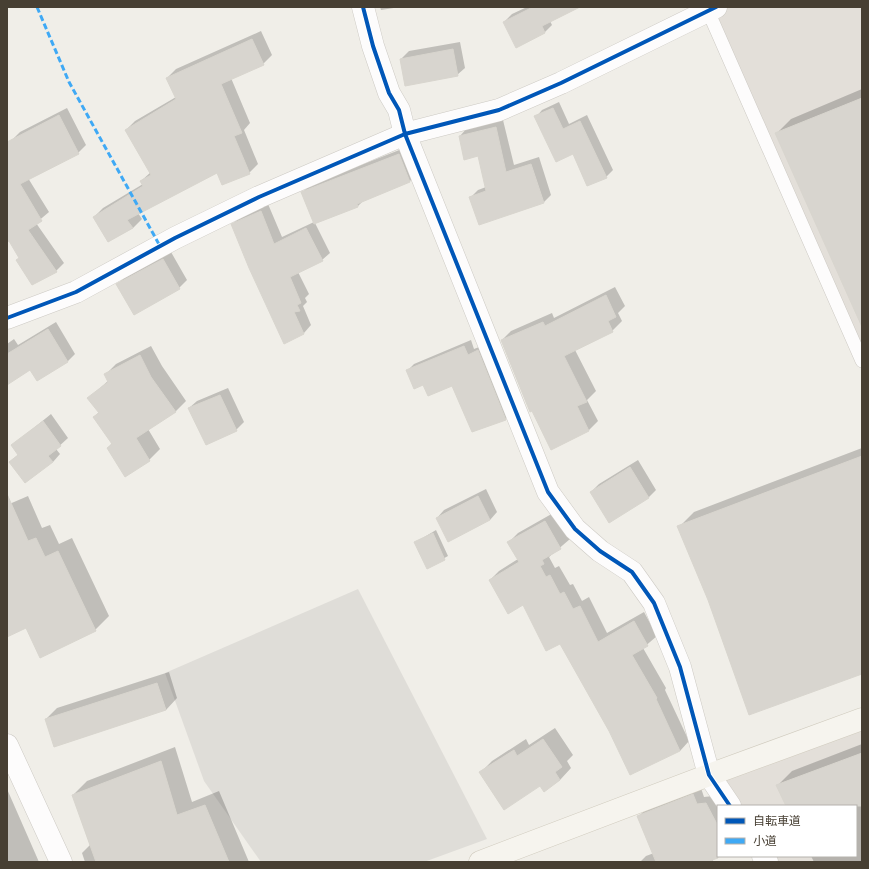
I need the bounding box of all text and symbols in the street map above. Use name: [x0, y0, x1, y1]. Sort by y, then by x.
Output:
legend: [717, 805, 857, 857]
text: 自転車道: [753, 814, 801, 828]
text: 小道: [753, 834, 777, 848]

